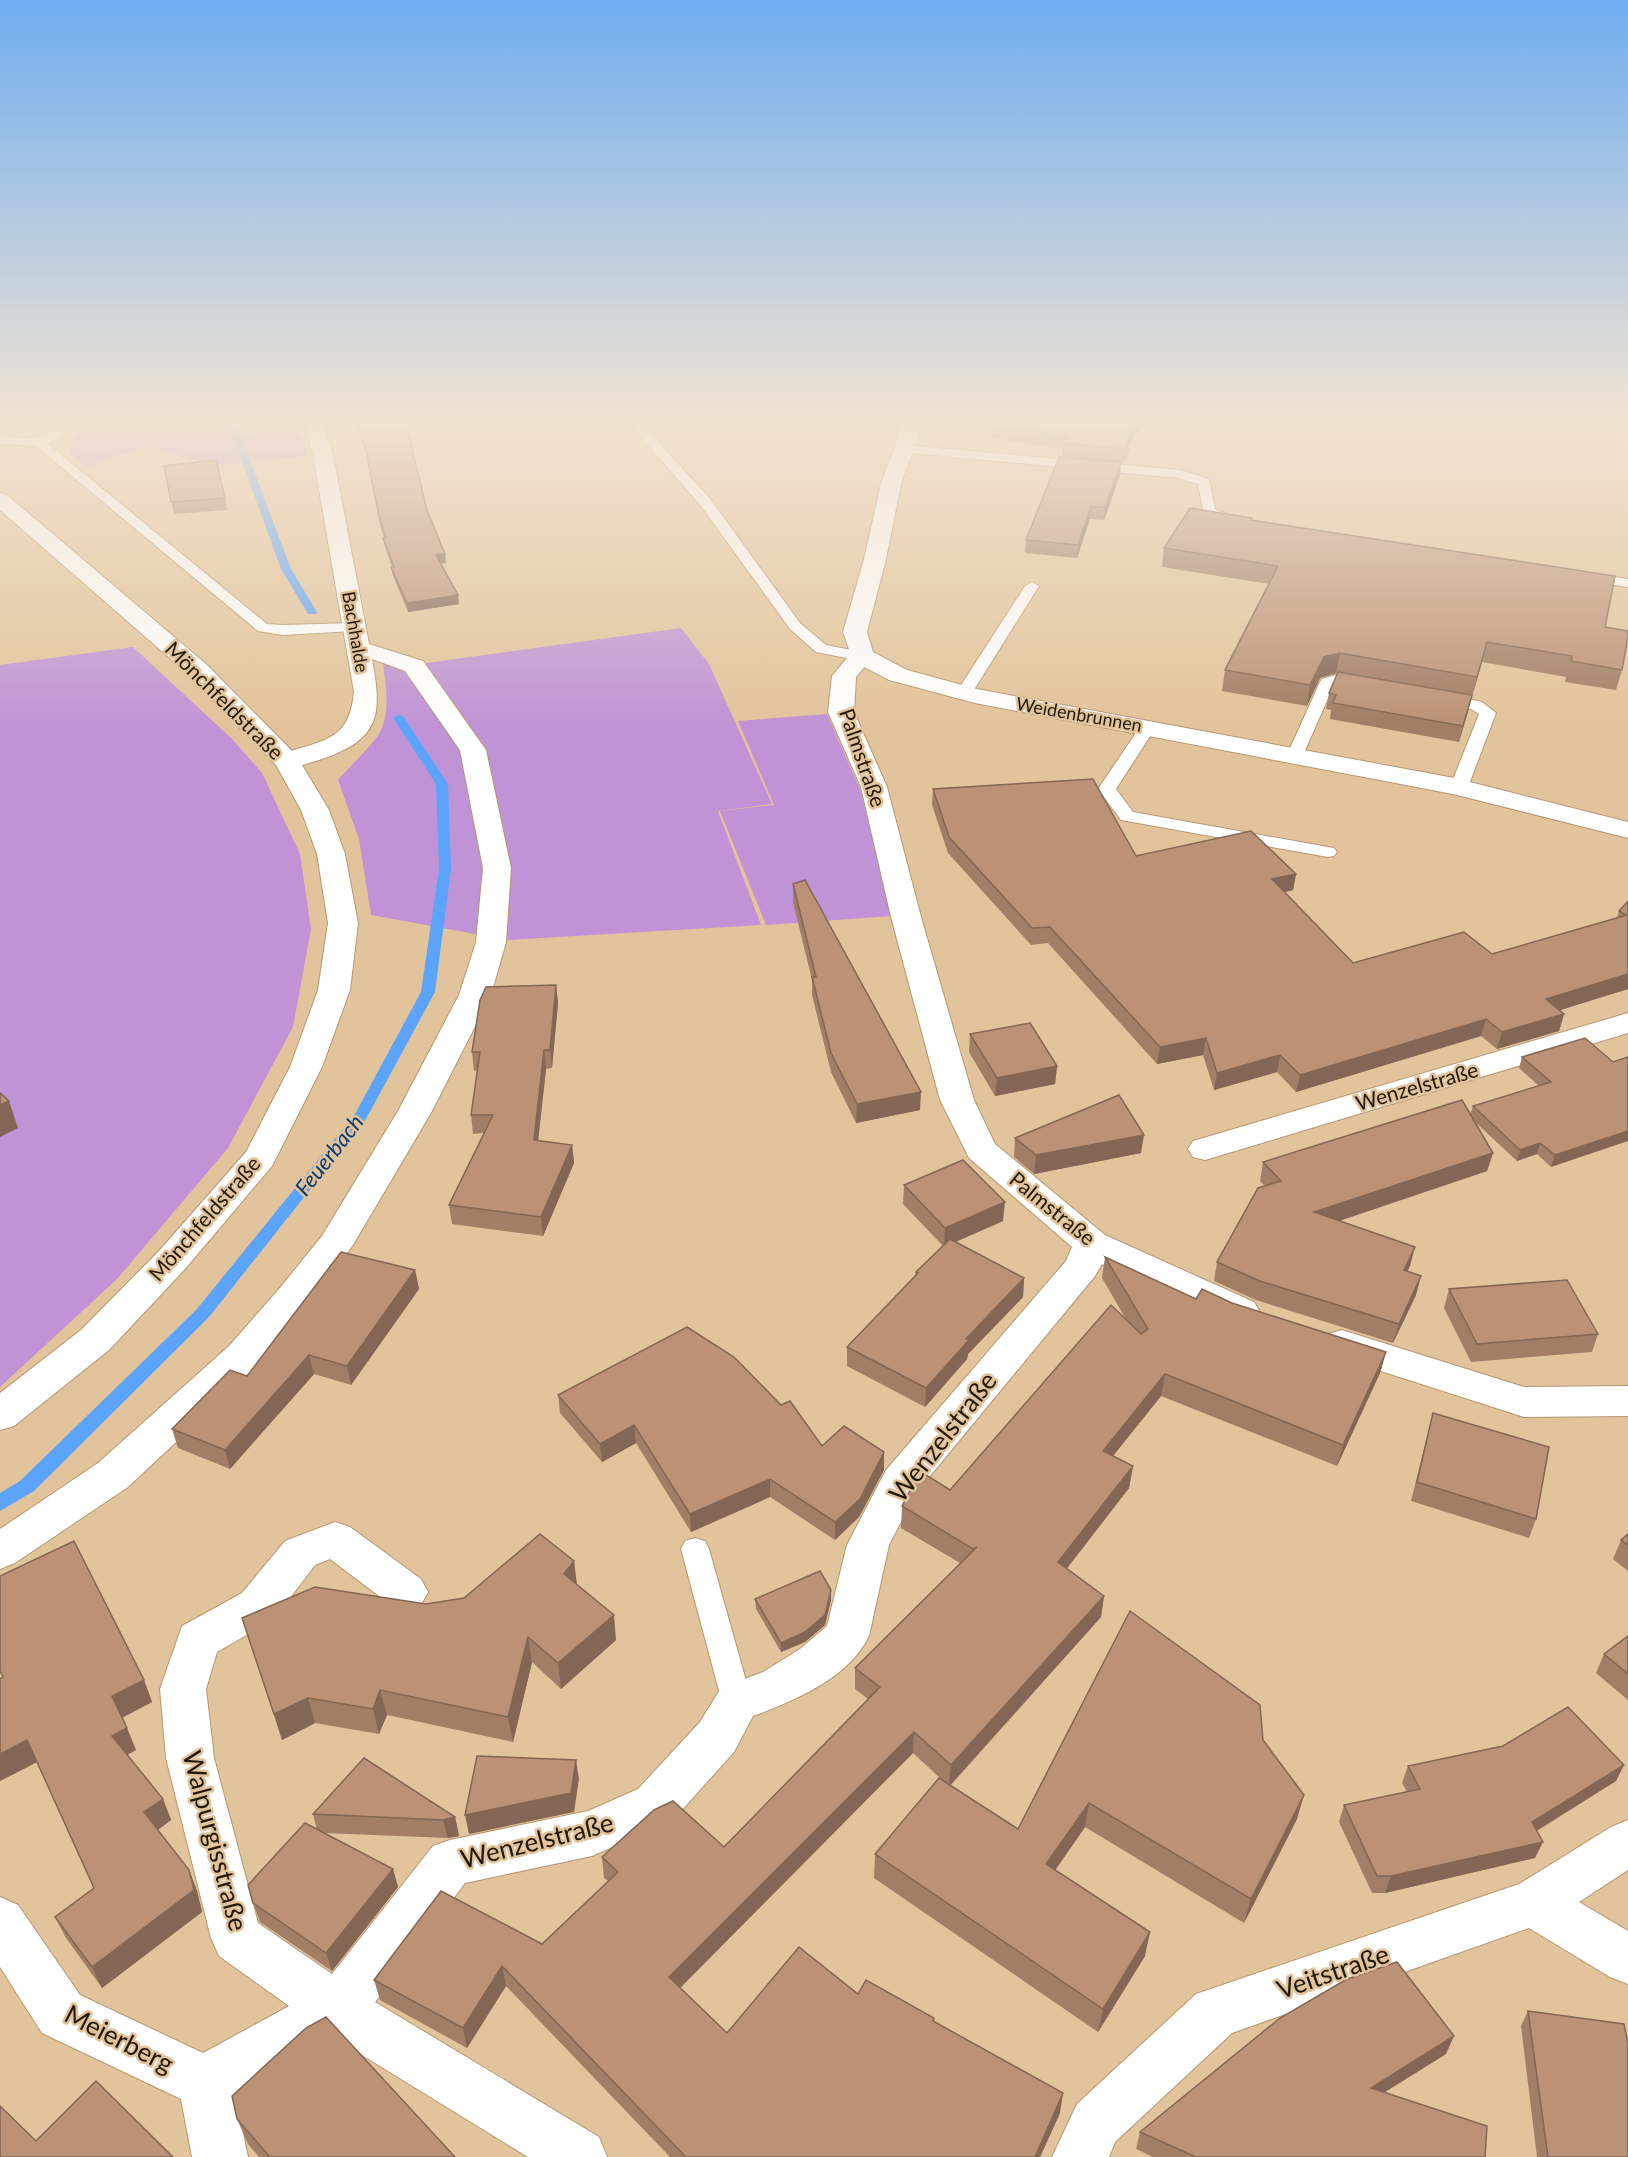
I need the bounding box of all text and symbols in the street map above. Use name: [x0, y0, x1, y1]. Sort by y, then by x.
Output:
street label: Bachhalde: [338, 590, 374, 674]
street label: Mönchfeldstraße: [161, 636, 289, 764]
street label: Weidenbrunnen: [1015, 692, 1144, 736]
street label: Palmstraße: [835, 705, 892, 810]
street label: Wenzelstraße: [1352, 1056, 1481, 1115]
water label: Feuerbach: [289, 1109, 369, 1201]
street label: Mönchfeldstraße: [143, 1151, 265, 1285]
street label: Palmstraße: [1005, 1166, 1101, 1250]
street label: Wenzelstraße: [881, 1365, 1003, 1508]
street label: Walpurgisstraße: [177, 1747, 255, 1934]
street label: Wenzelstraße: [457, 1806, 617, 1874]
street label: Veitstraße: [1272, 1937, 1393, 2005]
street label: Meierberg: [60, 1997, 179, 2079]

